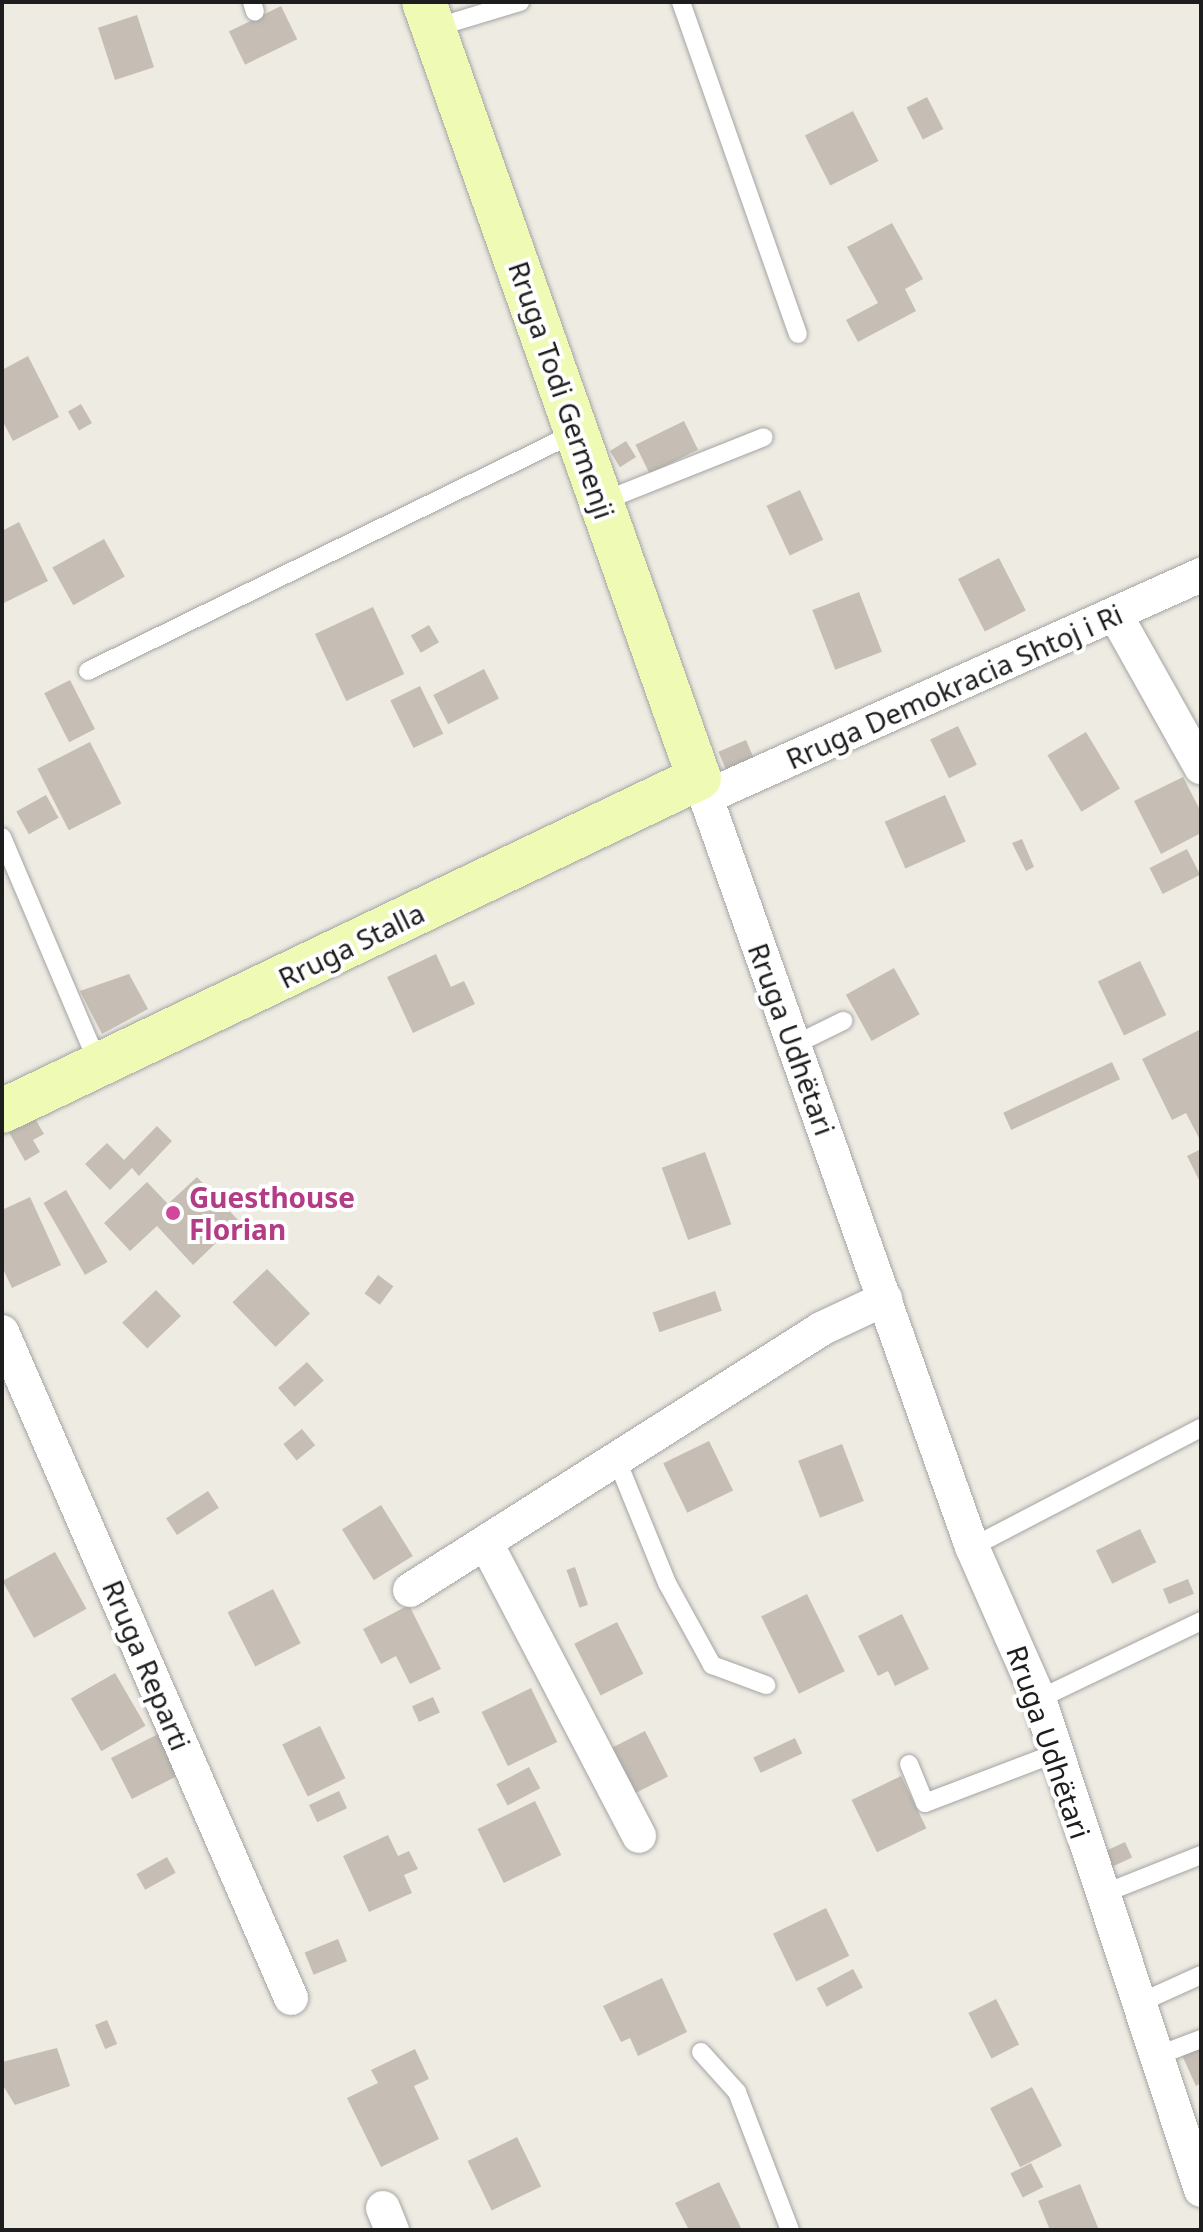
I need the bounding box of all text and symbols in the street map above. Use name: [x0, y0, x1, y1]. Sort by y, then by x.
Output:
street label: Rruga Todi Germenji: [502, 257, 622, 523]
street label: Rruga Demokracia Shtoj i Ri: [781, 597, 1127, 775]
street label: Rruga Stalla: [273, 895, 429, 995]
street label: Rruga Udhëtari: [742, 938, 842, 1140]
place label: Guesthouse Florian: [189, 1180, 355, 1246]
marker: Guesthouse Florian: [164, 1204, 182, 1222]
street label: Rruga Reparti: [96, 1575, 198, 1755]
street label: Rruga Udhëtari: [1000, 1641, 1098, 1843]

